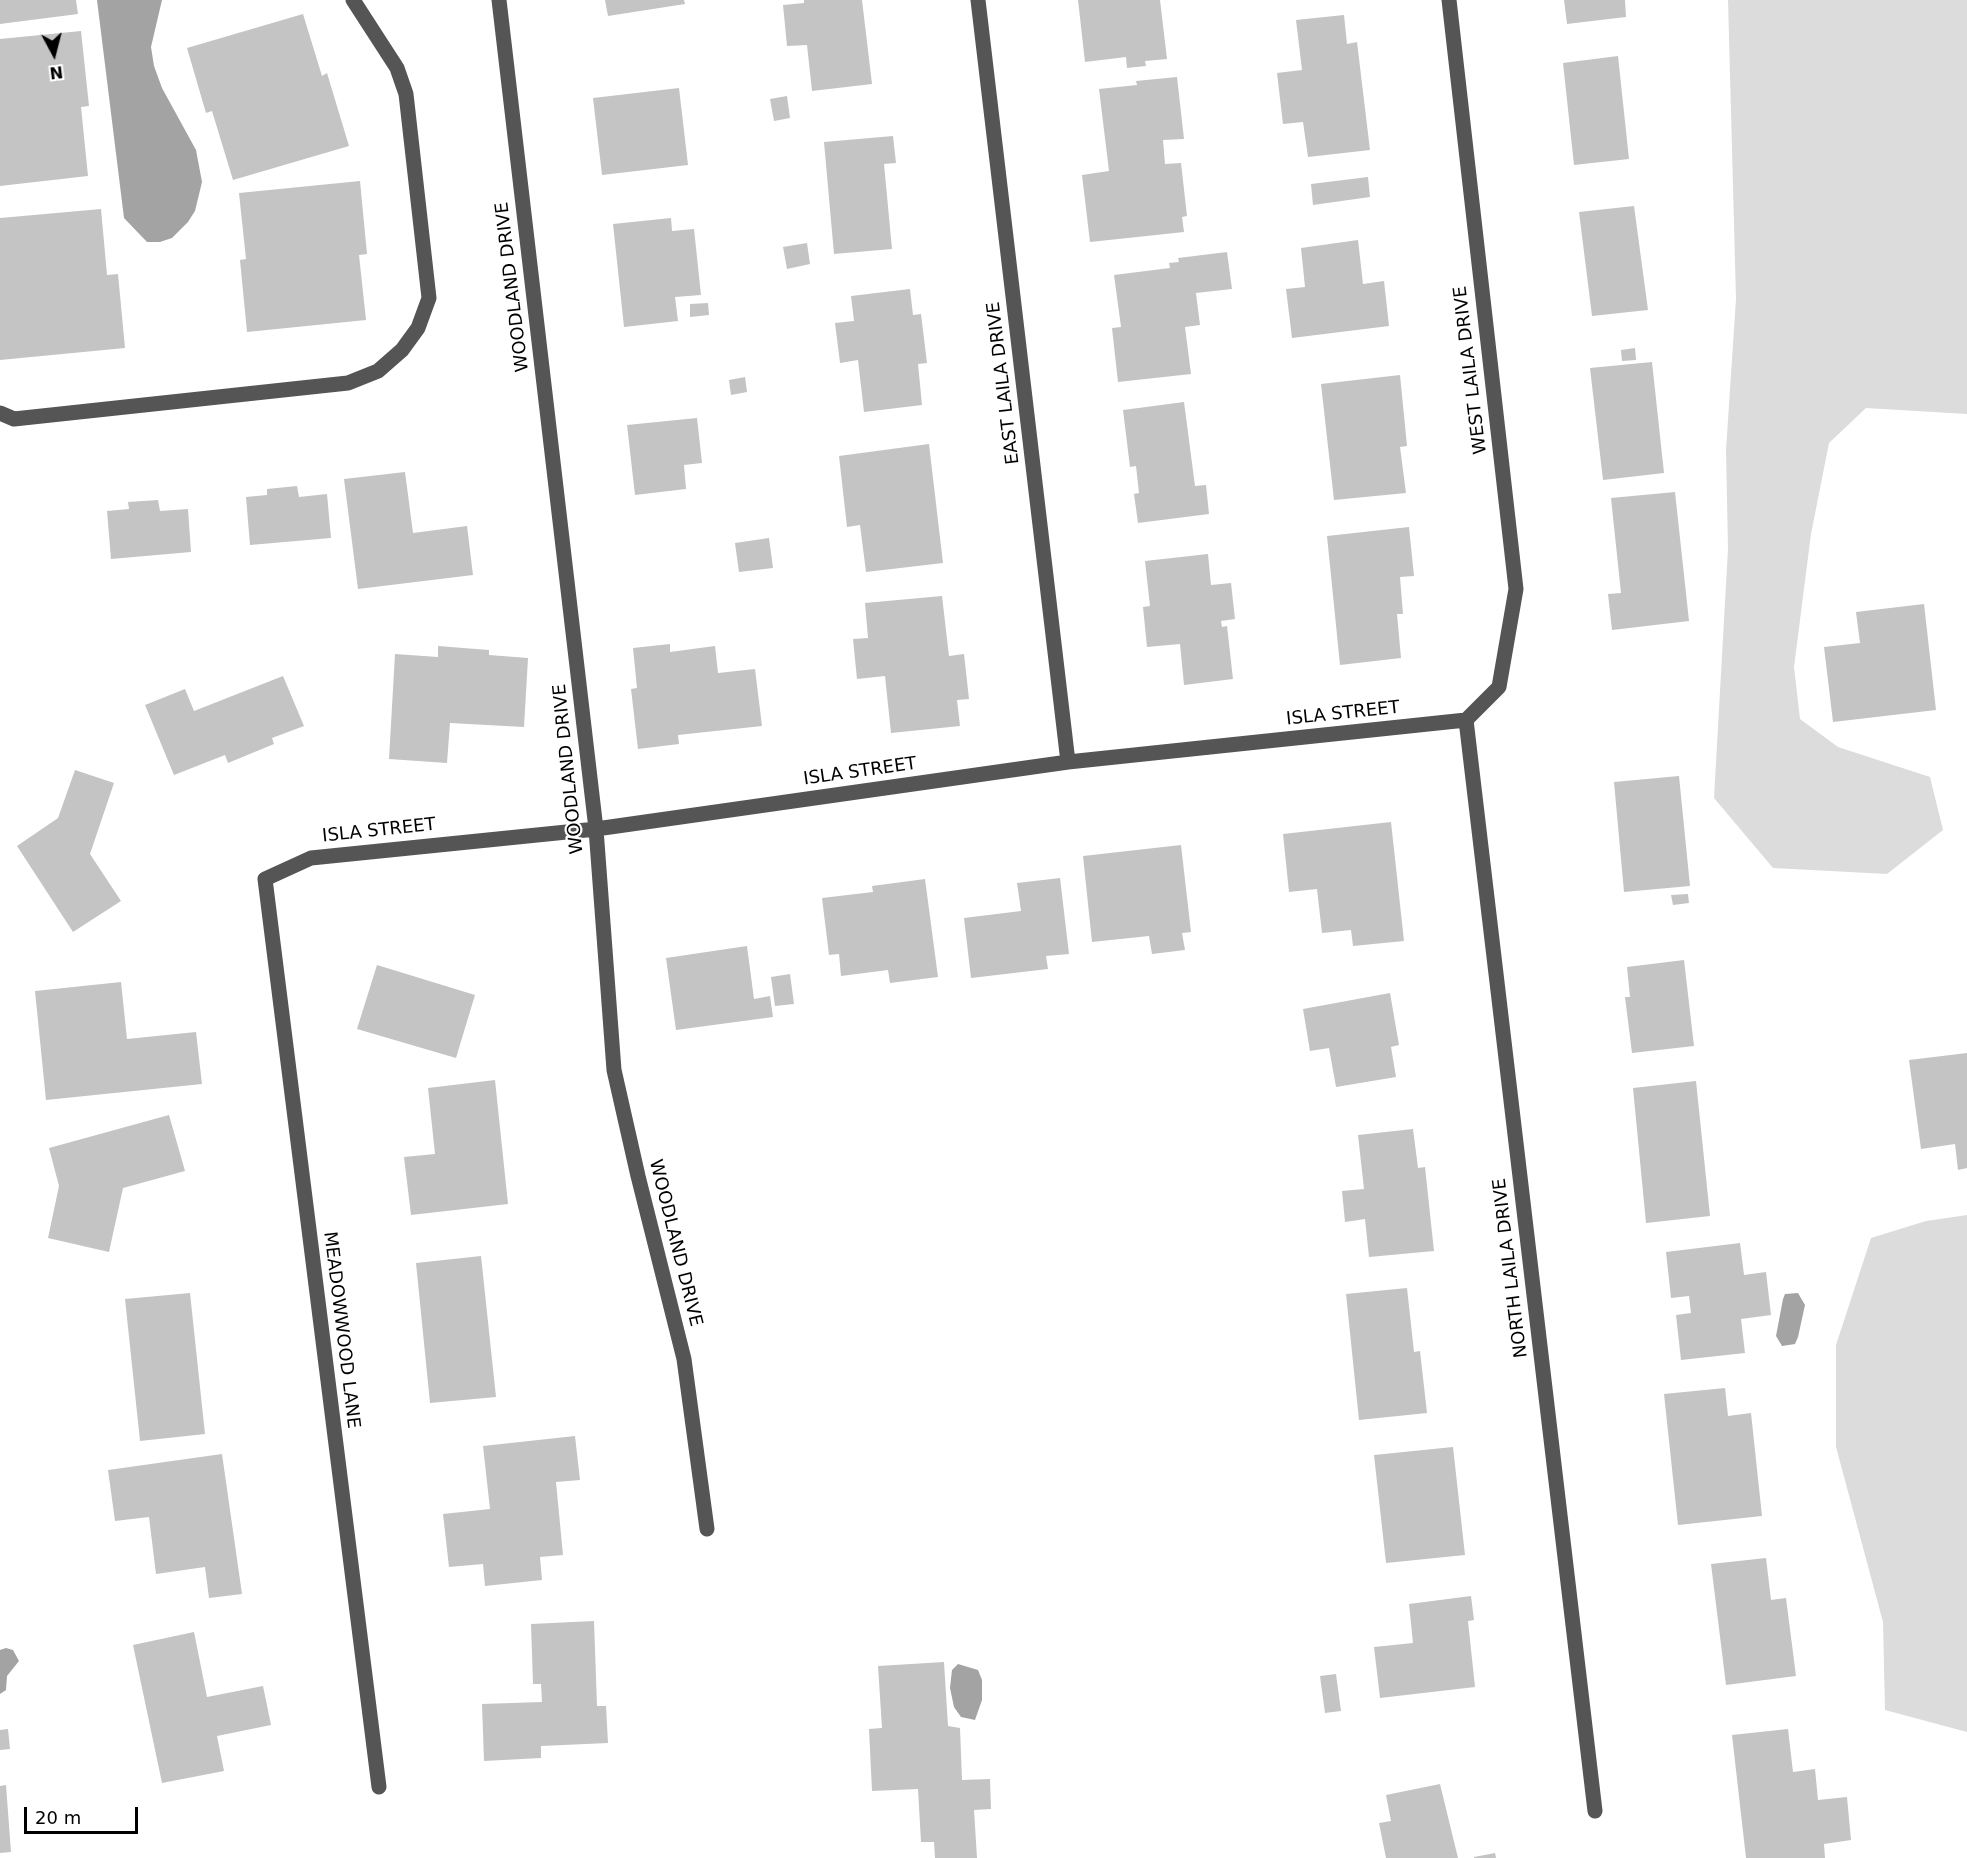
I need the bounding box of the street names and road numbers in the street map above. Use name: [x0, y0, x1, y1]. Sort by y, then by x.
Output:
street label: WOODLAND DRIVE: [492, 201, 534, 373]
street label: WEST LAILA DRIVE: [1450, 285, 1492, 455]
street label: EAST LAILA DRIVE: [983, 300, 1025, 466]
street label: WOODLAND DRIVE: [549, 683, 589, 855]
street label: ISLA STREET: [1285, 697, 1401, 731]
street label: ISLA STREET: [802, 753, 918, 791]
street label: ISLA STREET: [321, 814, 437, 848]
street label: WOODLAND DRIVE: [644, 1157, 706, 1329]
street label: NORTH LAILA DRIVE: [1489, 1177, 1533, 1359]
street label: MEADOWWOOD LANE: [318, 1230, 364, 1430]

